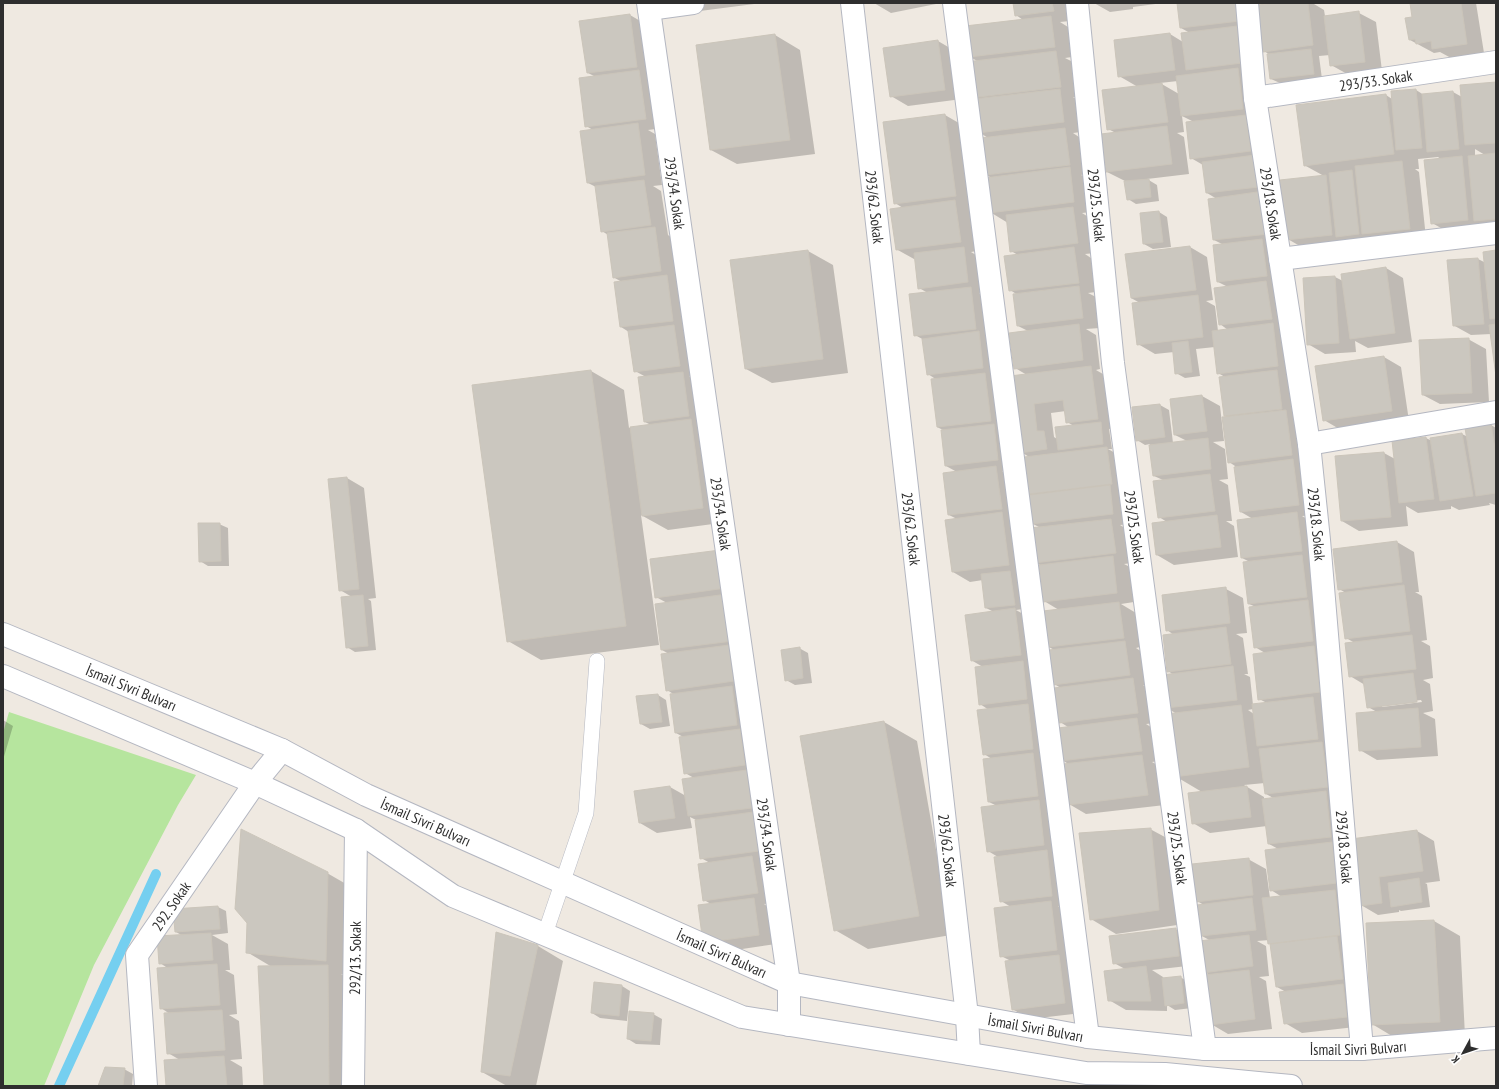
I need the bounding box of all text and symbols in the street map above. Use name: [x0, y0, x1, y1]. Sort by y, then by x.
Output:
street label: 293/33. Sokak: [1338, 65, 1414, 95]
street label: 293/34. Sokak: [661, 155, 690, 231]
street label: 293/18. Sokak: [1256, 166, 1287, 241]
street label: 293/25. Sokak: [1084, 167, 1110, 243]
street label: 293/62. Sokak: [862, 169, 889, 245]
street label: 293/34. Sokak: [707, 476, 736, 552]
street label: 293/18. Sokak: [1304, 486, 1330, 562]
street label: 293/25. Sokak: [1121, 489, 1149, 565]
street label: 293/62. Sokak: [898, 491, 925, 566]
street label: İsmail Sivri Bulvarı: [83, 660, 180, 715]
street label: İsmail Sivri Bulvarı: [378, 793, 474, 850]
street label: 293/34. Sokak: [753, 797, 782, 872]
street label: 293/18. Sokak: [1332, 809, 1358, 885]
street label: 293/25. Sokak: [1164, 810, 1192, 886]
street label: 293/62. Sokak: [935, 813, 962, 888]
street label: 292. Sokak: [147, 877, 194, 934]
street label: 292/13. Sokak: [345, 921, 364, 995]
street label: İsmail Sivri Bulvarı: [674, 925, 770, 982]
street label: İsmail Sivri Bulvarı: [986, 1010, 1085, 1045]
north arrow: [1443, 1033, 1483, 1073]
street label: İsmail Sivri Bulvarı: [1310, 1036, 1407, 1059]
text: K: [1448, 1053, 1463, 1066]

